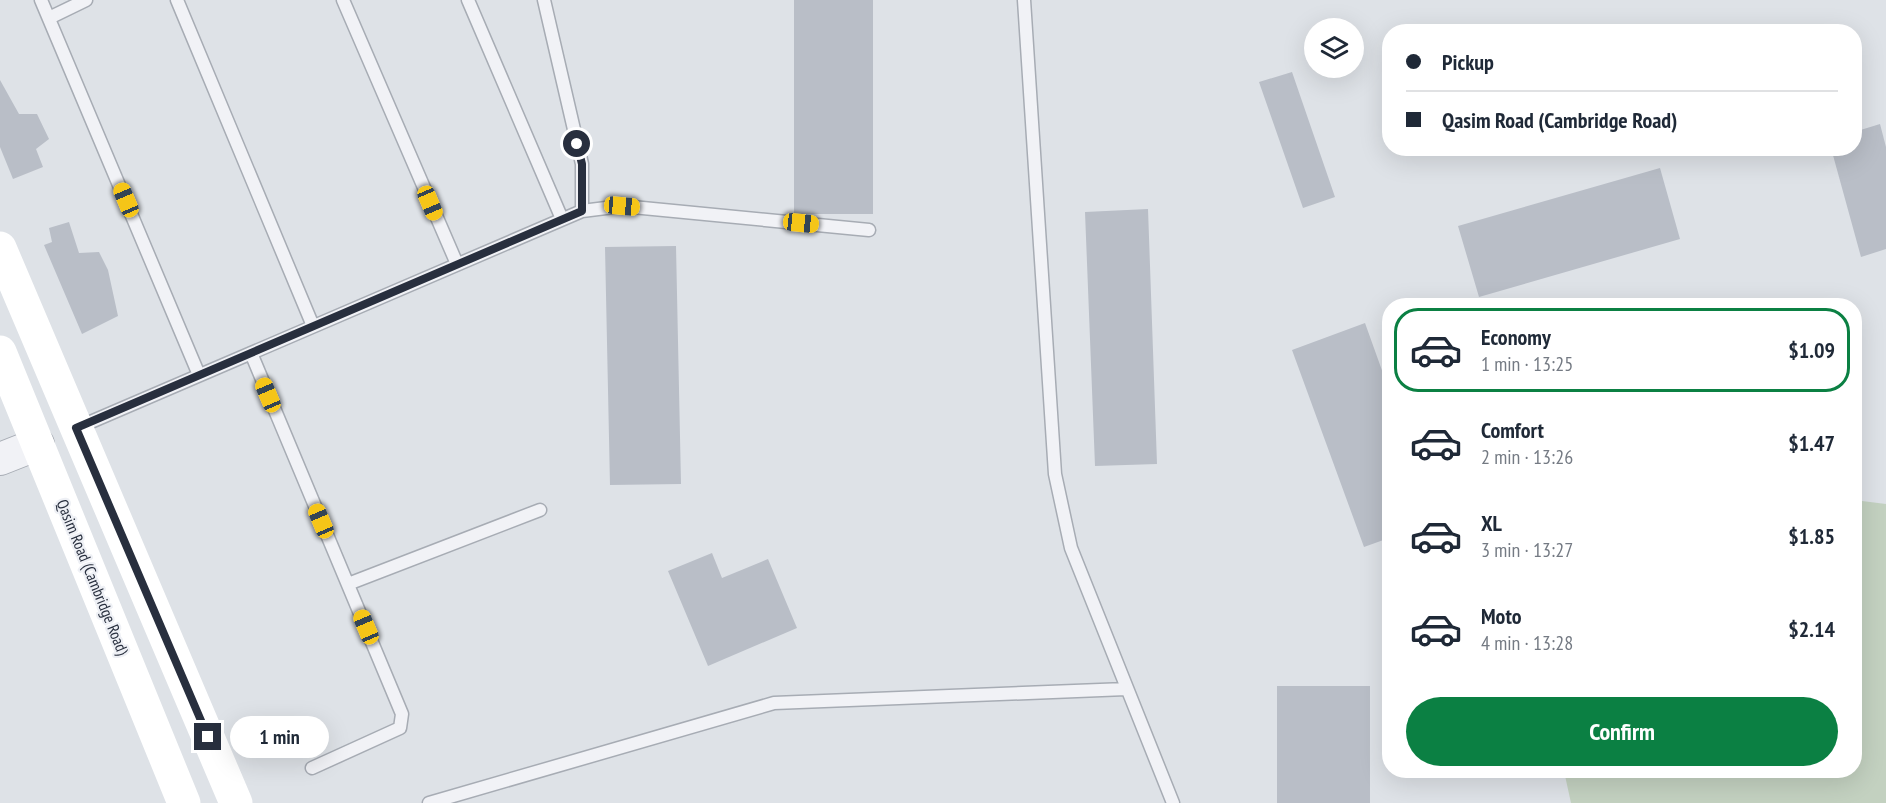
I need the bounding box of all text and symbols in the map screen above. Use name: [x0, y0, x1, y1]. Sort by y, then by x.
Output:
map controls: [1304, 18, 1364, 78]
button: layers: [1304, 18, 1364, 78]
text: Pickup: [1442, 48, 1494, 76]
text: Qasim Road (Cambridge Road): [1442, 106, 1677, 134]
route start: [563, 130, 590, 157]
car: [111, 180, 141, 220]
car: [415, 183, 445, 223]
car: [603, 195, 641, 217]
car: [782, 212, 820, 234]
icon: car: [1409, 323, 1463, 377]
text: Economy: [1481, 323, 1551, 351]
text: $1.09: [1788, 336, 1835, 364]
text: 1 min · 13:25: [1481, 351, 1573, 377]
car: [253, 375, 283, 415]
icon: car: [1409, 416, 1463, 470]
text: Comfort: [1481, 416, 1544, 444]
text: $1.47: [1788, 429, 1835, 457]
text: 2 min · 13:26: [1481, 444, 1573, 470]
street label: Qasim Road (Cambridge Road): [53, 496, 133, 658]
car: [306, 501, 336, 541]
icon: car: [1409, 509, 1463, 563]
text: XL: [1481, 509, 1502, 537]
text: $1.85: [1788, 522, 1835, 550]
text: 3 min · 13:27: [1481, 537, 1573, 563]
icon: car: [1409, 602, 1463, 656]
text: Moto: [1481, 602, 1522, 630]
car: [351, 607, 381, 647]
text: $2.14: [1788, 615, 1835, 643]
text: 4 min · 13:28: [1481, 630, 1573, 656]
button: Confirm: [1406, 697, 1838, 766]
callout: 1 min: [229, 716, 328, 758]
route end: [194, 723, 221, 750]
text: 1 min: [259, 724, 300, 750]

